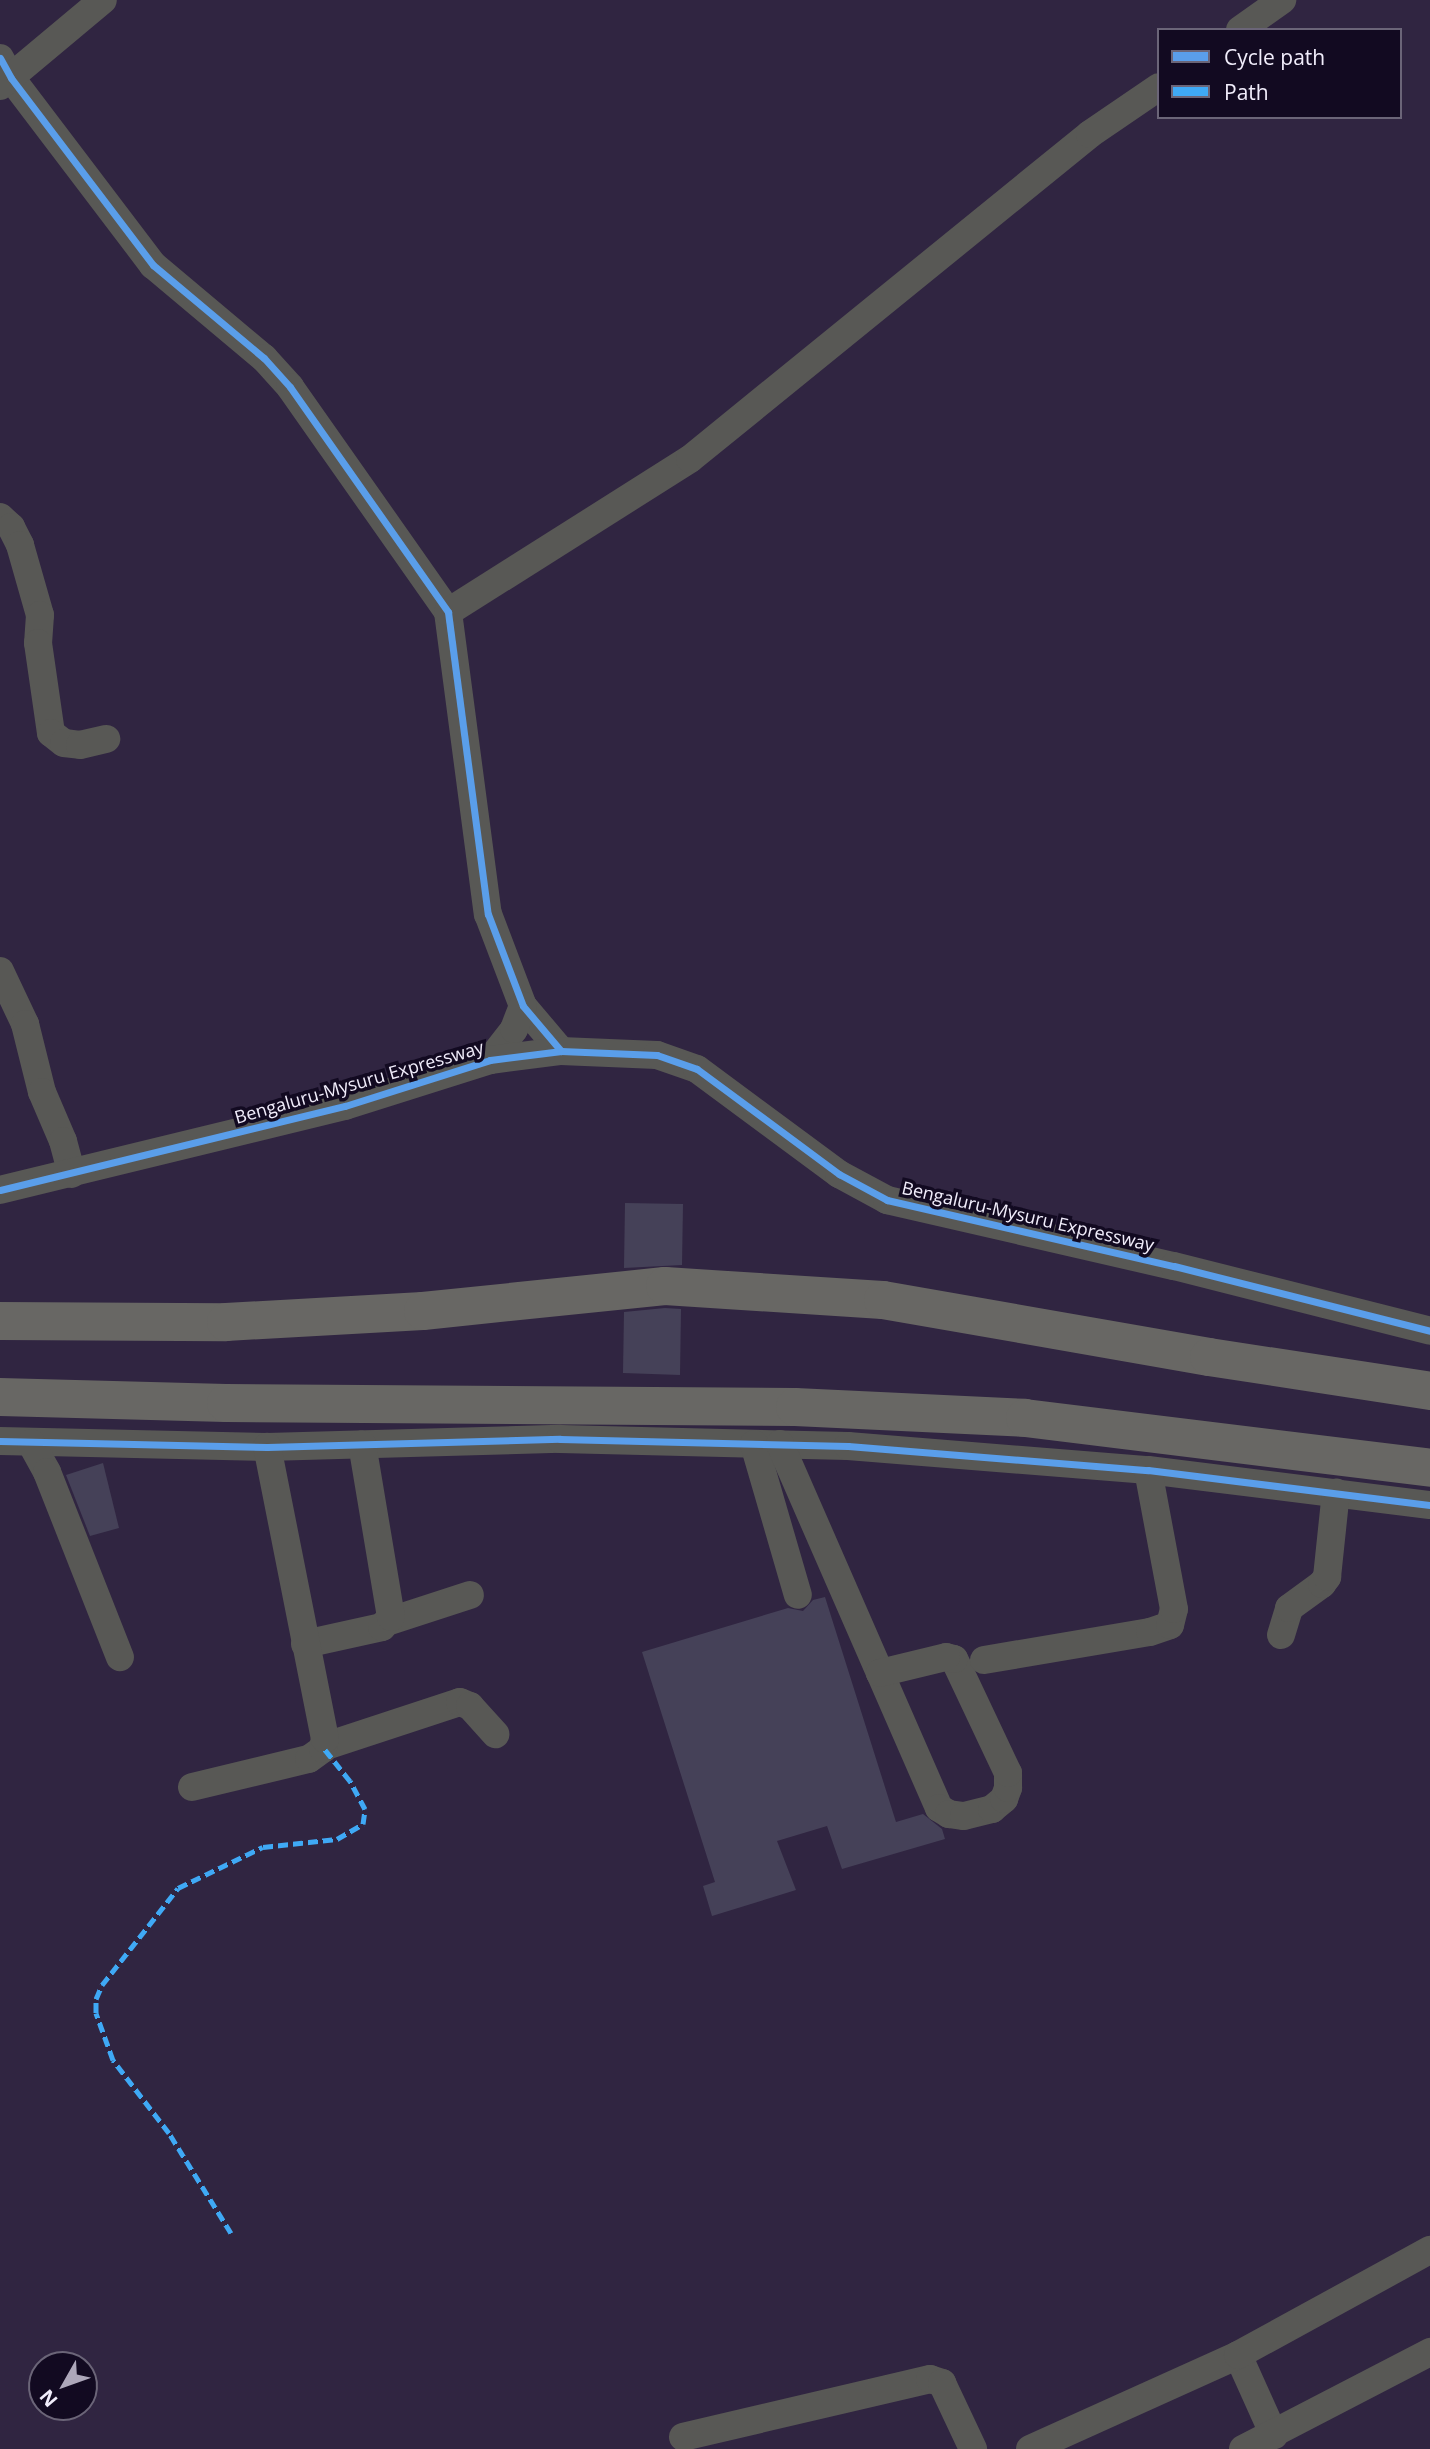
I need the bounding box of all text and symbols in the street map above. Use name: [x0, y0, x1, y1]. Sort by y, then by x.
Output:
legend: [1157, 28, 1402, 119]
text: Cycle path: [1224, 43, 1325, 71]
text: Path: [1224, 78, 1269, 106]
street label: Bengaluru-Mysuru Expressway: [232, 1036, 486, 1128]
street label: Bengaluru-Mysuru Expressway: [900, 1176, 1156, 1256]
north arrow: [28, 2351, 98, 2421]
text: N: [34, 2384, 63, 2412]

